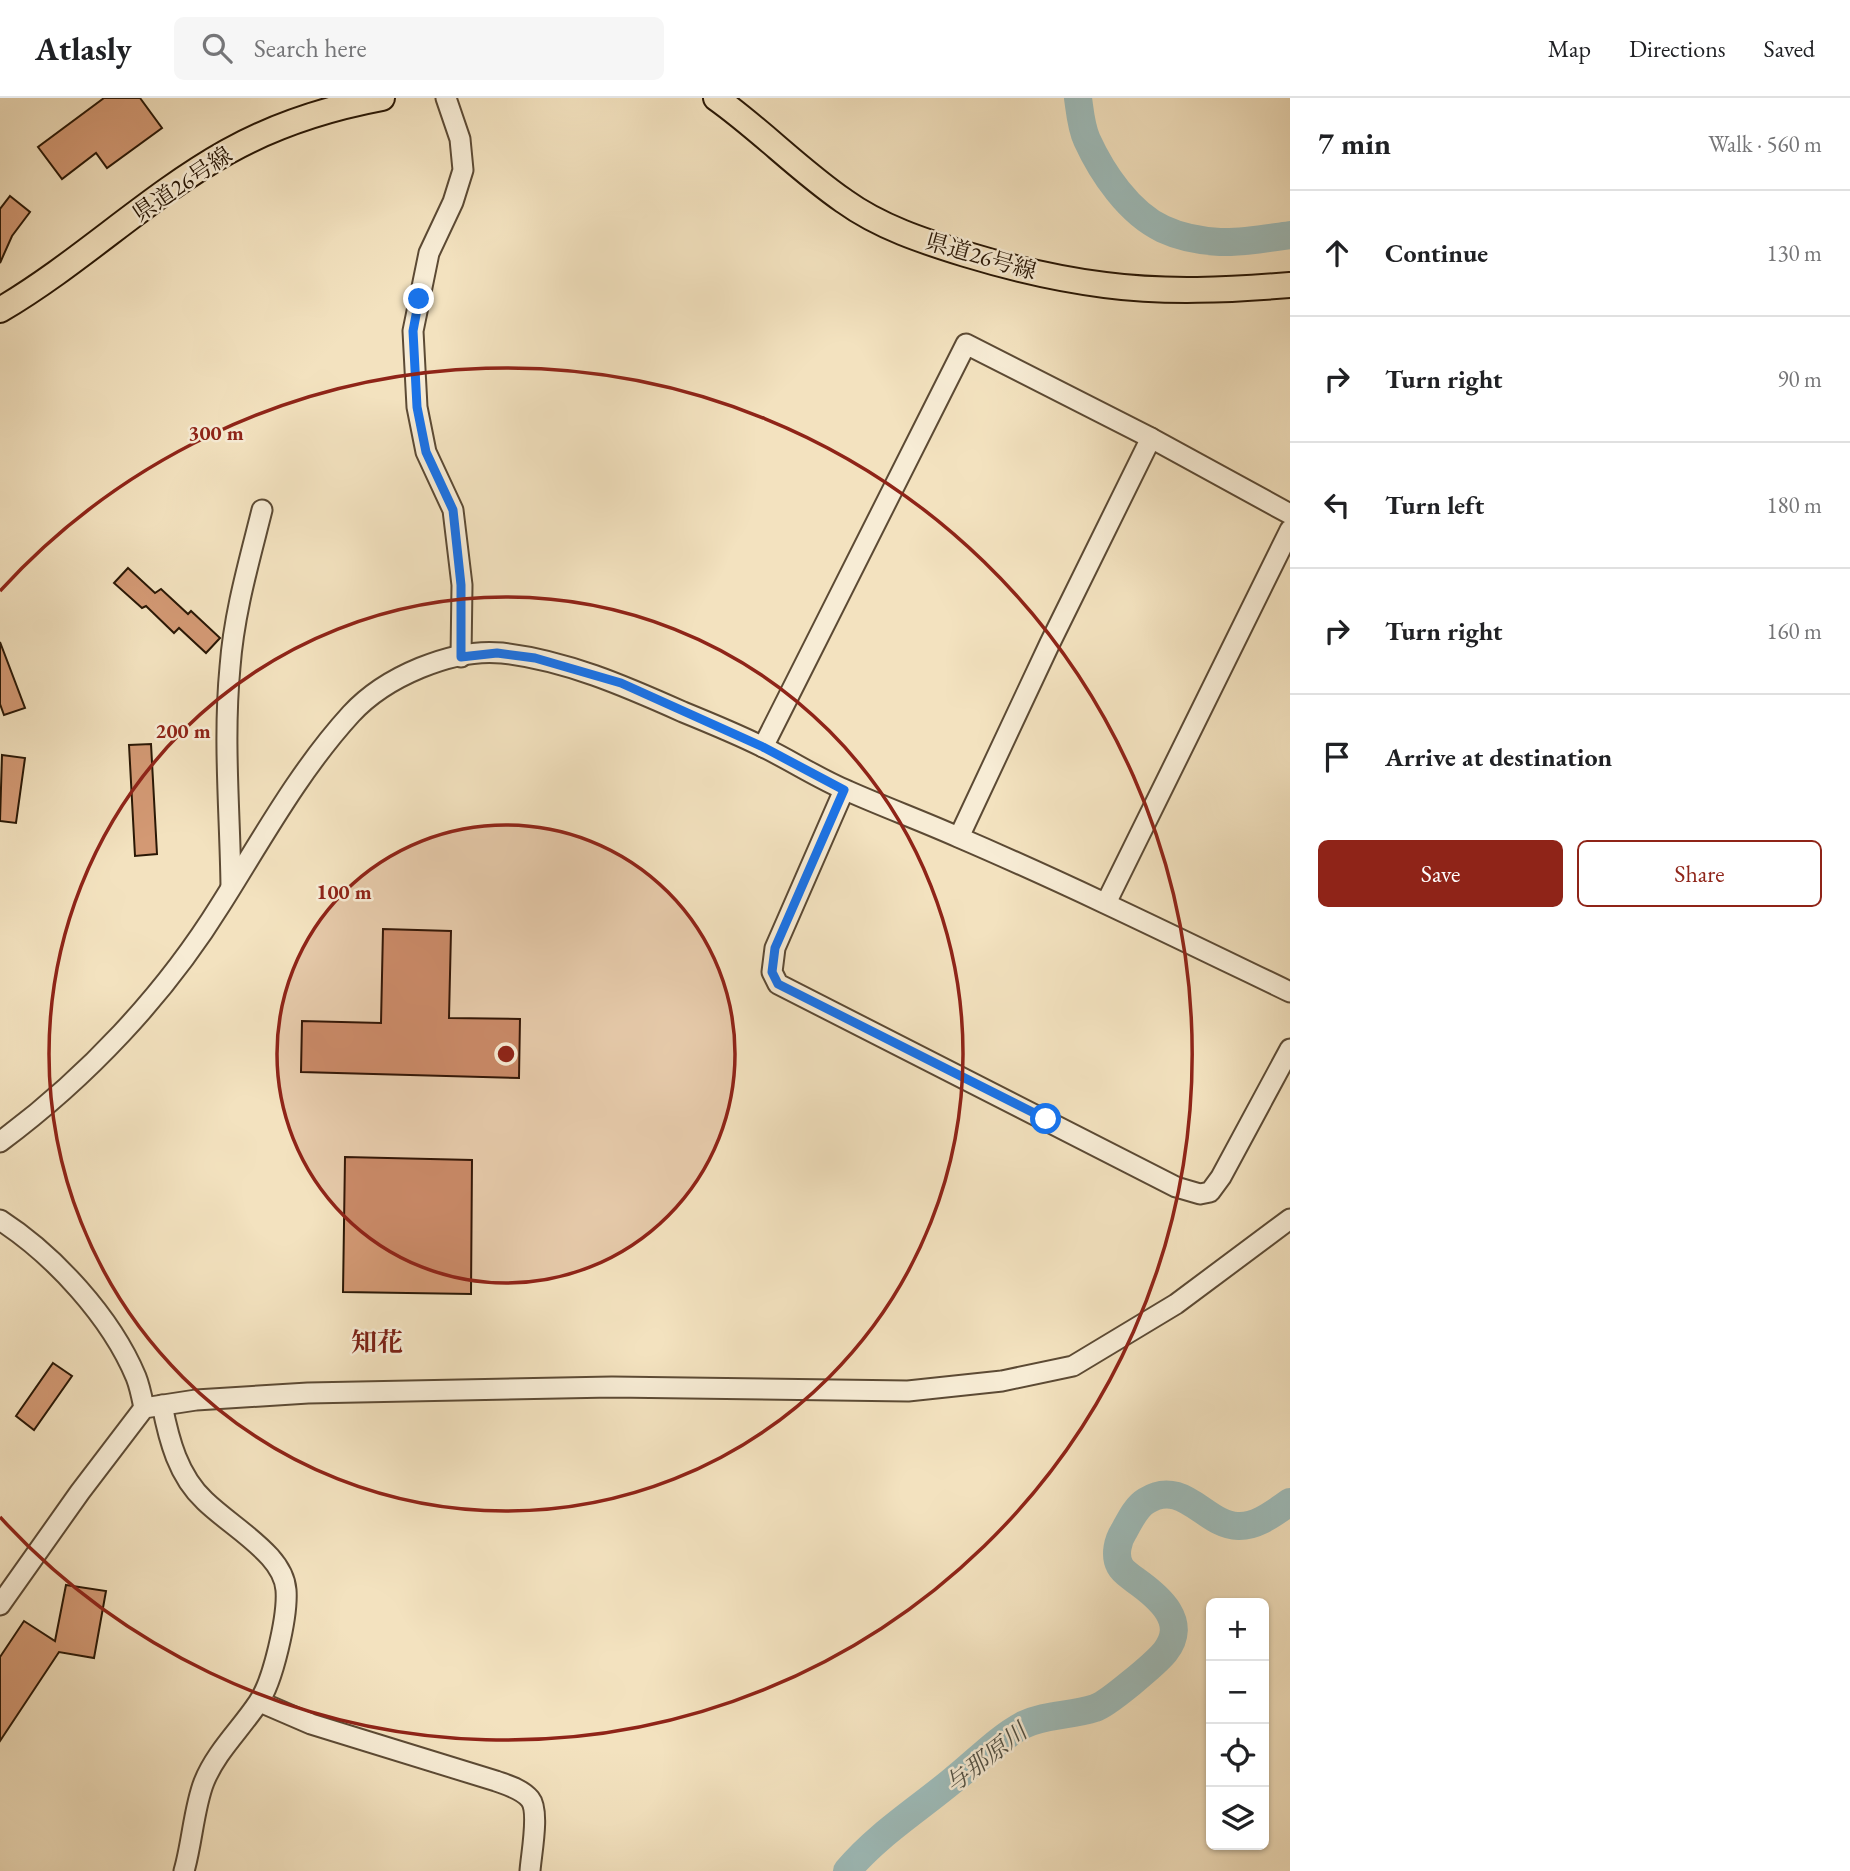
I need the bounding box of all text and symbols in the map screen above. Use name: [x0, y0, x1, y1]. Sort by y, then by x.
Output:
search box: [174, 17, 664, 80]
text: Atlasly: [35, 27, 132, 70]
icon: search: [198, 29, 236, 67]
text: Search here: [254, 31, 367, 65]
text: Map: [1548, 33, 1591, 64]
text: Directions: [1629, 33, 1726, 64]
text: Saved: [1764, 33, 1815, 64]
text: 7 min: [1318, 124, 1391, 163]
text: Walk · 560 m: [1708, 129, 1822, 159]
street label: 県道26号線: [126, 140, 238, 228]
street label: 県道26号線: [922, 226, 1040, 286]
icon: ahead: [1318, 234, 1356, 272]
text: Continue: [1385, 236, 1488, 270]
text: 130 m: [1766, 238, 1822, 268]
route end: [403, 283, 434, 314]
icon: right: [1318, 360, 1356, 398]
text: Turn right: [1385, 362, 1503, 396]
text: 90 m: [1777, 364, 1822, 394]
text: 300 m: [188, 419, 244, 446]
icon: left: [1318, 486, 1356, 524]
text: Turn left: [1385, 488, 1484, 522]
text: 180 m: [1766, 490, 1822, 520]
icon: right: [1318, 612, 1356, 650]
text: Turn right: [1385, 614, 1503, 648]
text: 160 m: [1766, 616, 1822, 646]
text: 200 m: [155, 717, 211, 744]
icon: arrive: [1318, 738, 1356, 776]
text: Arrive at destination: [1385, 740, 1612, 774]
button: Save: [1318, 840, 1563, 907]
button: Share: [1577, 840, 1822, 907]
text: 100 m: [316, 878, 372, 905]
centre of rings: [494, 1042, 518, 1066]
route start: [1030, 1103, 1061, 1134]
district label: 知花: [351, 1325, 403, 1359]
map controls: [1206, 1598, 1269, 1850]
button: +: [1206, 1598, 1269, 1661]
button: −: [1206, 1661, 1269, 1724]
water label: 与那原川: [938, 1714, 1035, 1799]
button: locate: [1206, 1724, 1269, 1787]
button: layers: [1206, 1787, 1269, 1850]

